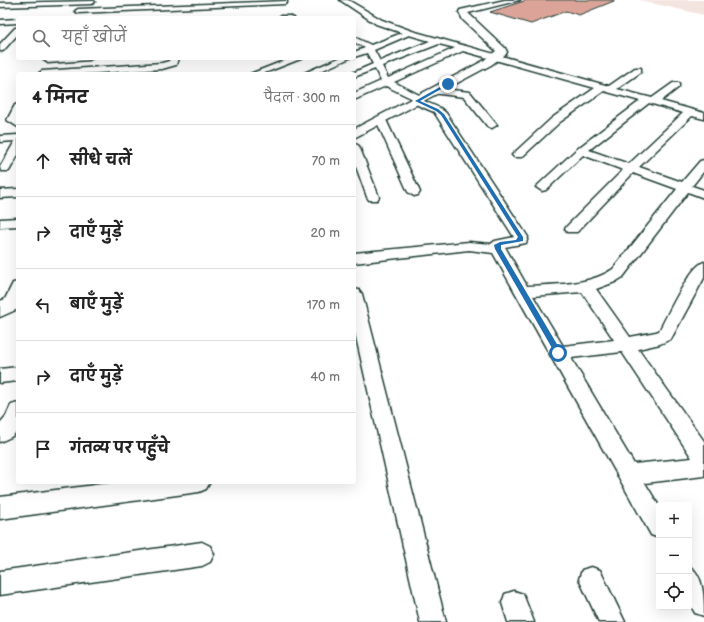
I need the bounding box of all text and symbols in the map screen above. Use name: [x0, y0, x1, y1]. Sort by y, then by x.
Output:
search box: [16, 16, 356, 60]
icon: search: [30, 27, 52, 49]
text: यहाँ खोजें: [62, 28, 127, 47]
route end: [439, 75, 457, 93]
text: 4 मिनट: [32, 88, 88, 108]
text: पैदल · 300 m: [264, 90, 340, 106]
icon: ahead: [32, 150, 54, 172]
text: सीधे चलें: [70, 151, 132, 170]
text: 70 m: [312, 153, 340, 169]
icon: right: [32, 222, 54, 244]
text: दाएँ मुड़ें: [70, 223, 122, 242]
text: 20 m: [310, 225, 340, 241]
icon: left: [32, 294, 54, 316]
text: बाएँ मुड़ें: [70, 295, 123, 314]
text: 170 m: [307, 297, 340, 313]
route start: [549, 344, 567, 362]
icon: right: [32, 366, 54, 388]
text: दाएँ मुड़ें: [70, 367, 122, 386]
text: 40 m: [310, 369, 340, 385]
icon: arrive: [32, 438, 54, 460]
text: गंतव्य पर पहुँचे: [70, 439, 169, 458]
map controls: [656, 502, 692, 610]
button: +: [656, 502, 692, 538]
button: −: [656, 538, 692, 574]
button: locate: [656, 574, 692, 610]

